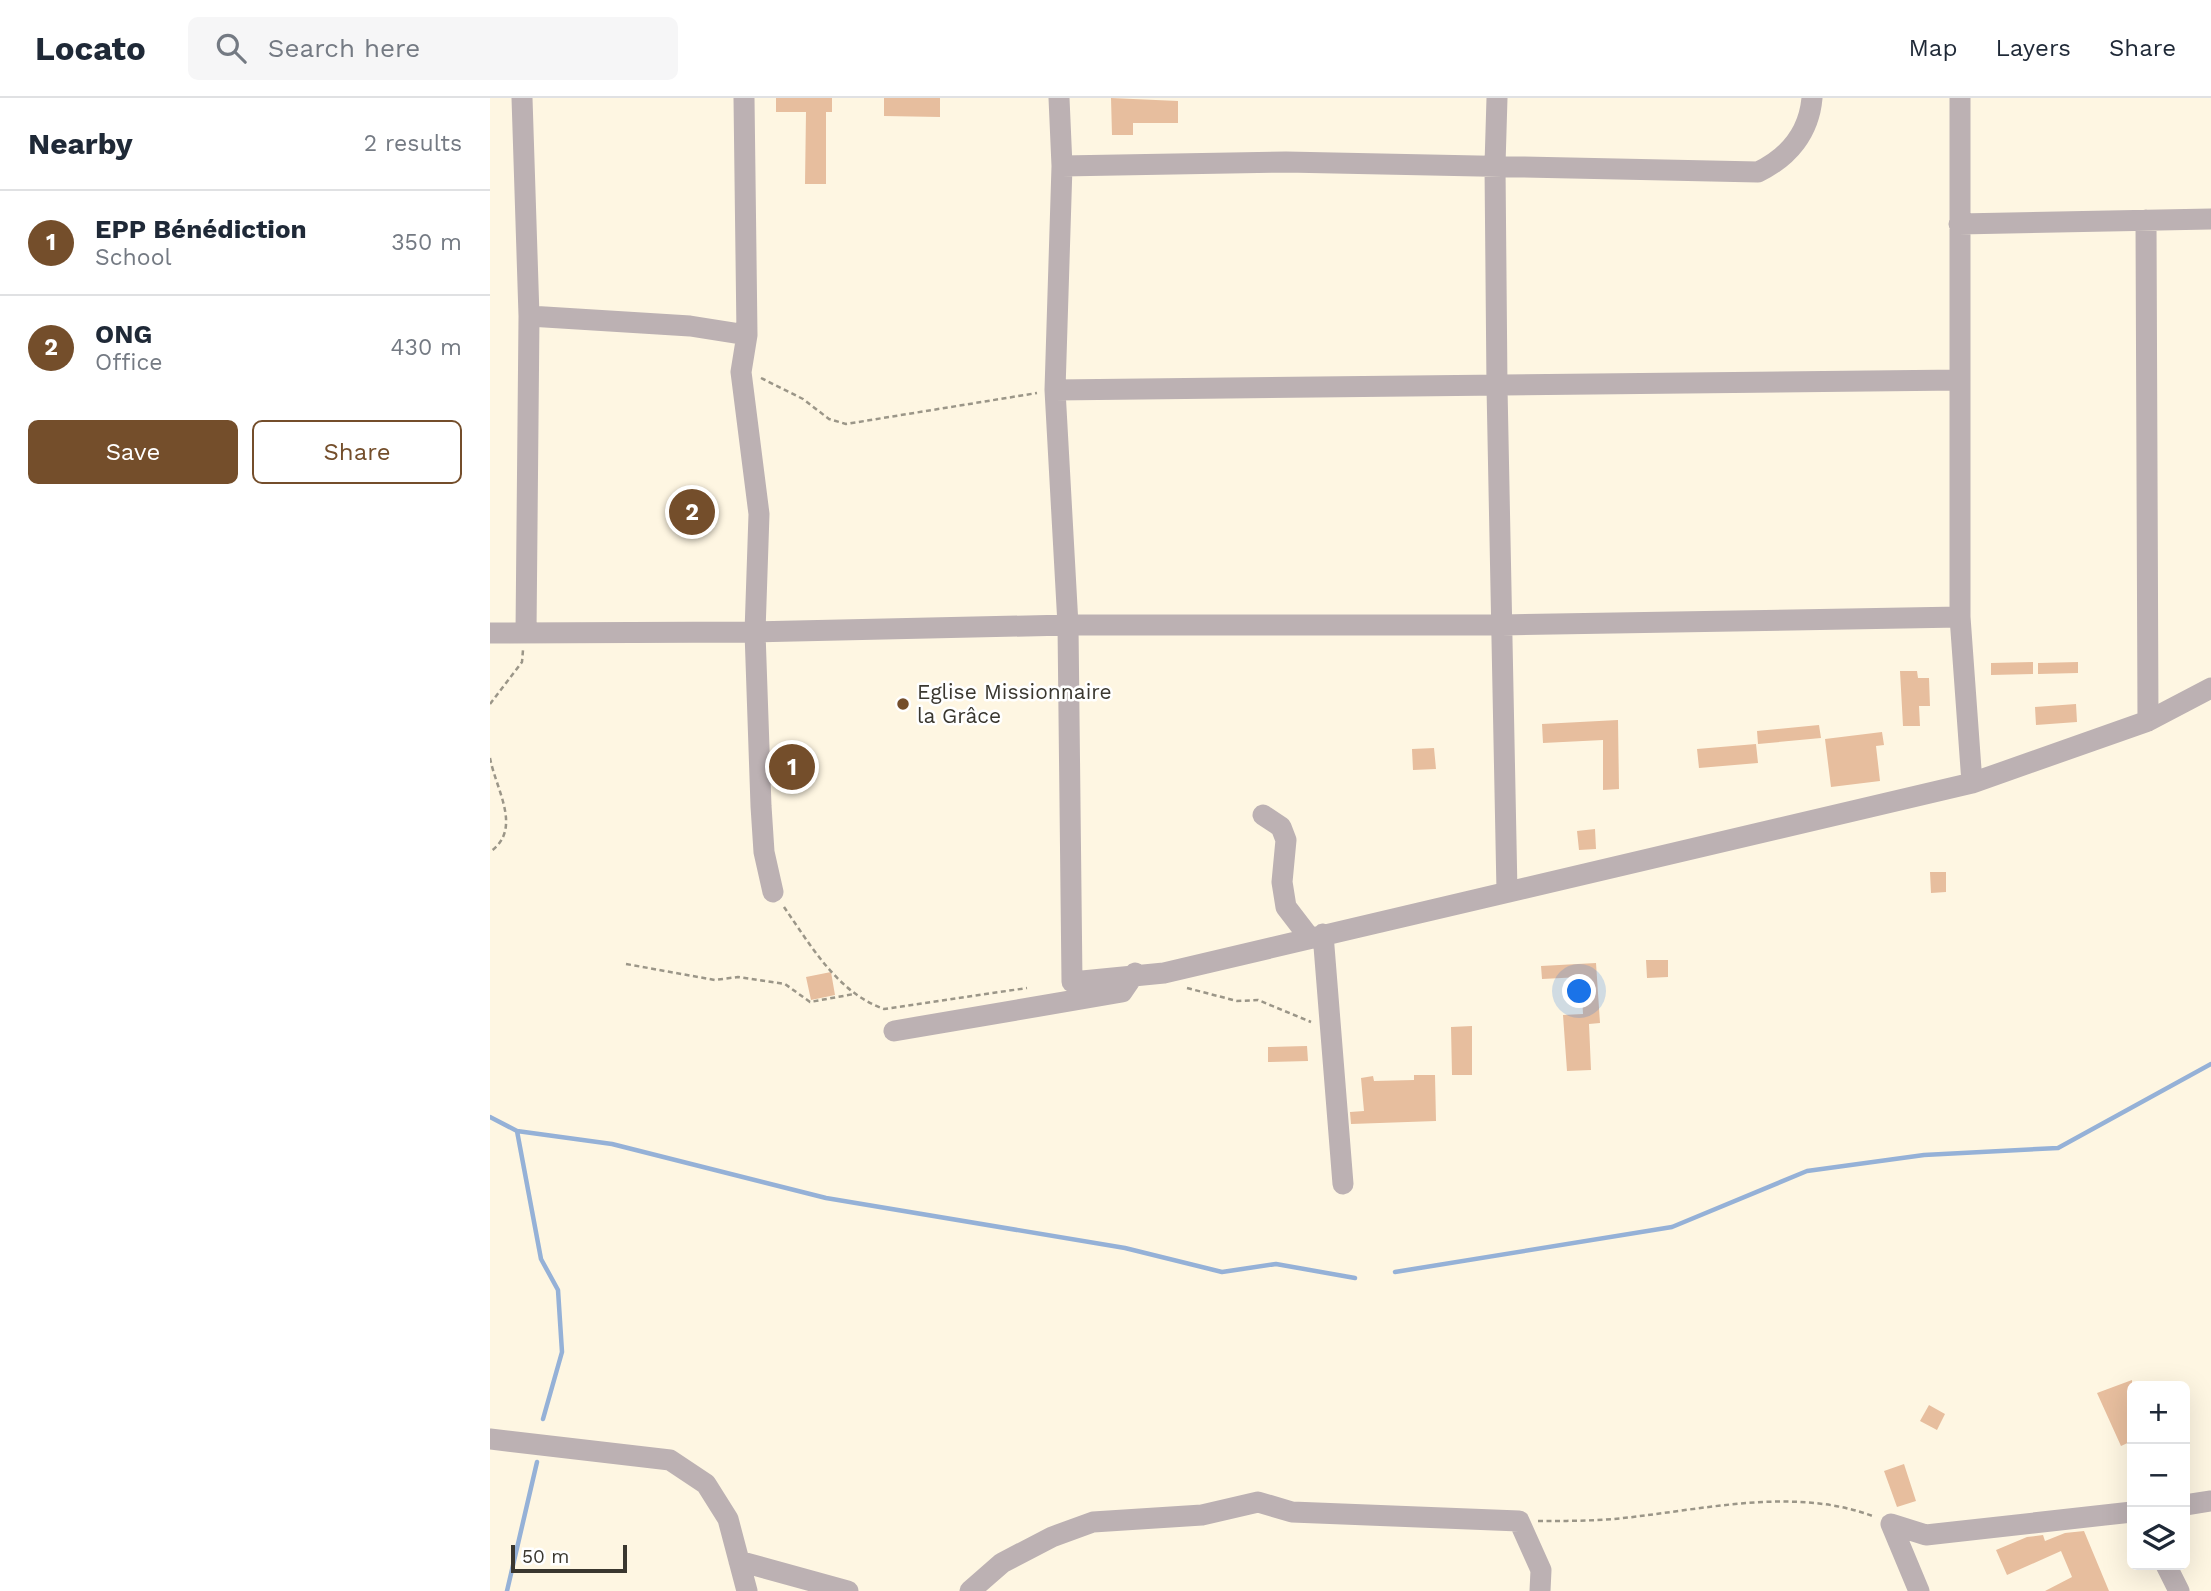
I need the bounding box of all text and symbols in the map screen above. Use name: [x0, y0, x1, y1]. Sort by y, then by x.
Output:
search box: [188, 17, 678, 80]
text: Locato: [35, 29, 146, 68]
icon: search: [212, 29, 250, 67]
text: Search here: [268, 33, 420, 63]
text: Map: [1909, 34, 1957, 62]
text: Layers: [1995, 34, 2071, 62]
text: Share: [2109, 34, 2176, 62]
text: Nearby: [28, 126, 133, 161]
text: 2 results: [364, 130, 462, 157]
text: EPP Bénédiction: [95, 214, 307, 244]
text: 1: [46, 229, 56, 256]
text: 350 m: [391, 229, 462, 256]
text: School: [95, 244, 172, 271]
text: ONG: [95, 319, 152, 349]
text: 2: [44, 334, 58, 361]
text: 430 m: [390, 334, 462, 361]
text: Office: [95, 349, 163, 376]
button: Save: [28, 420, 238, 484]
button: Share: [252, 420, 462, 484]
pin: 2: [669, 486, 715, 538]
place label: Eglise Missionnaire la Grâce: [917, 679, 1112, 728]
marker: Eglise Missionnaire la Grâce: [895, 696, 911, 712]
pin: 1: [769, 741, 815, 793]
your location: [1562, 974, 1596, 1008]
map controls: [2127, 1381, 2190, 1570]
button: +: [2127, 1381, 2190, 1444]
button: −: [2127, 1444, 2190, 1507]
button: layers: [2127, 1507, 2190, 1570]
scale bar: [511, 1542, 626, 1574]
text: 50 m: [522, 1545, 569, 1568]

